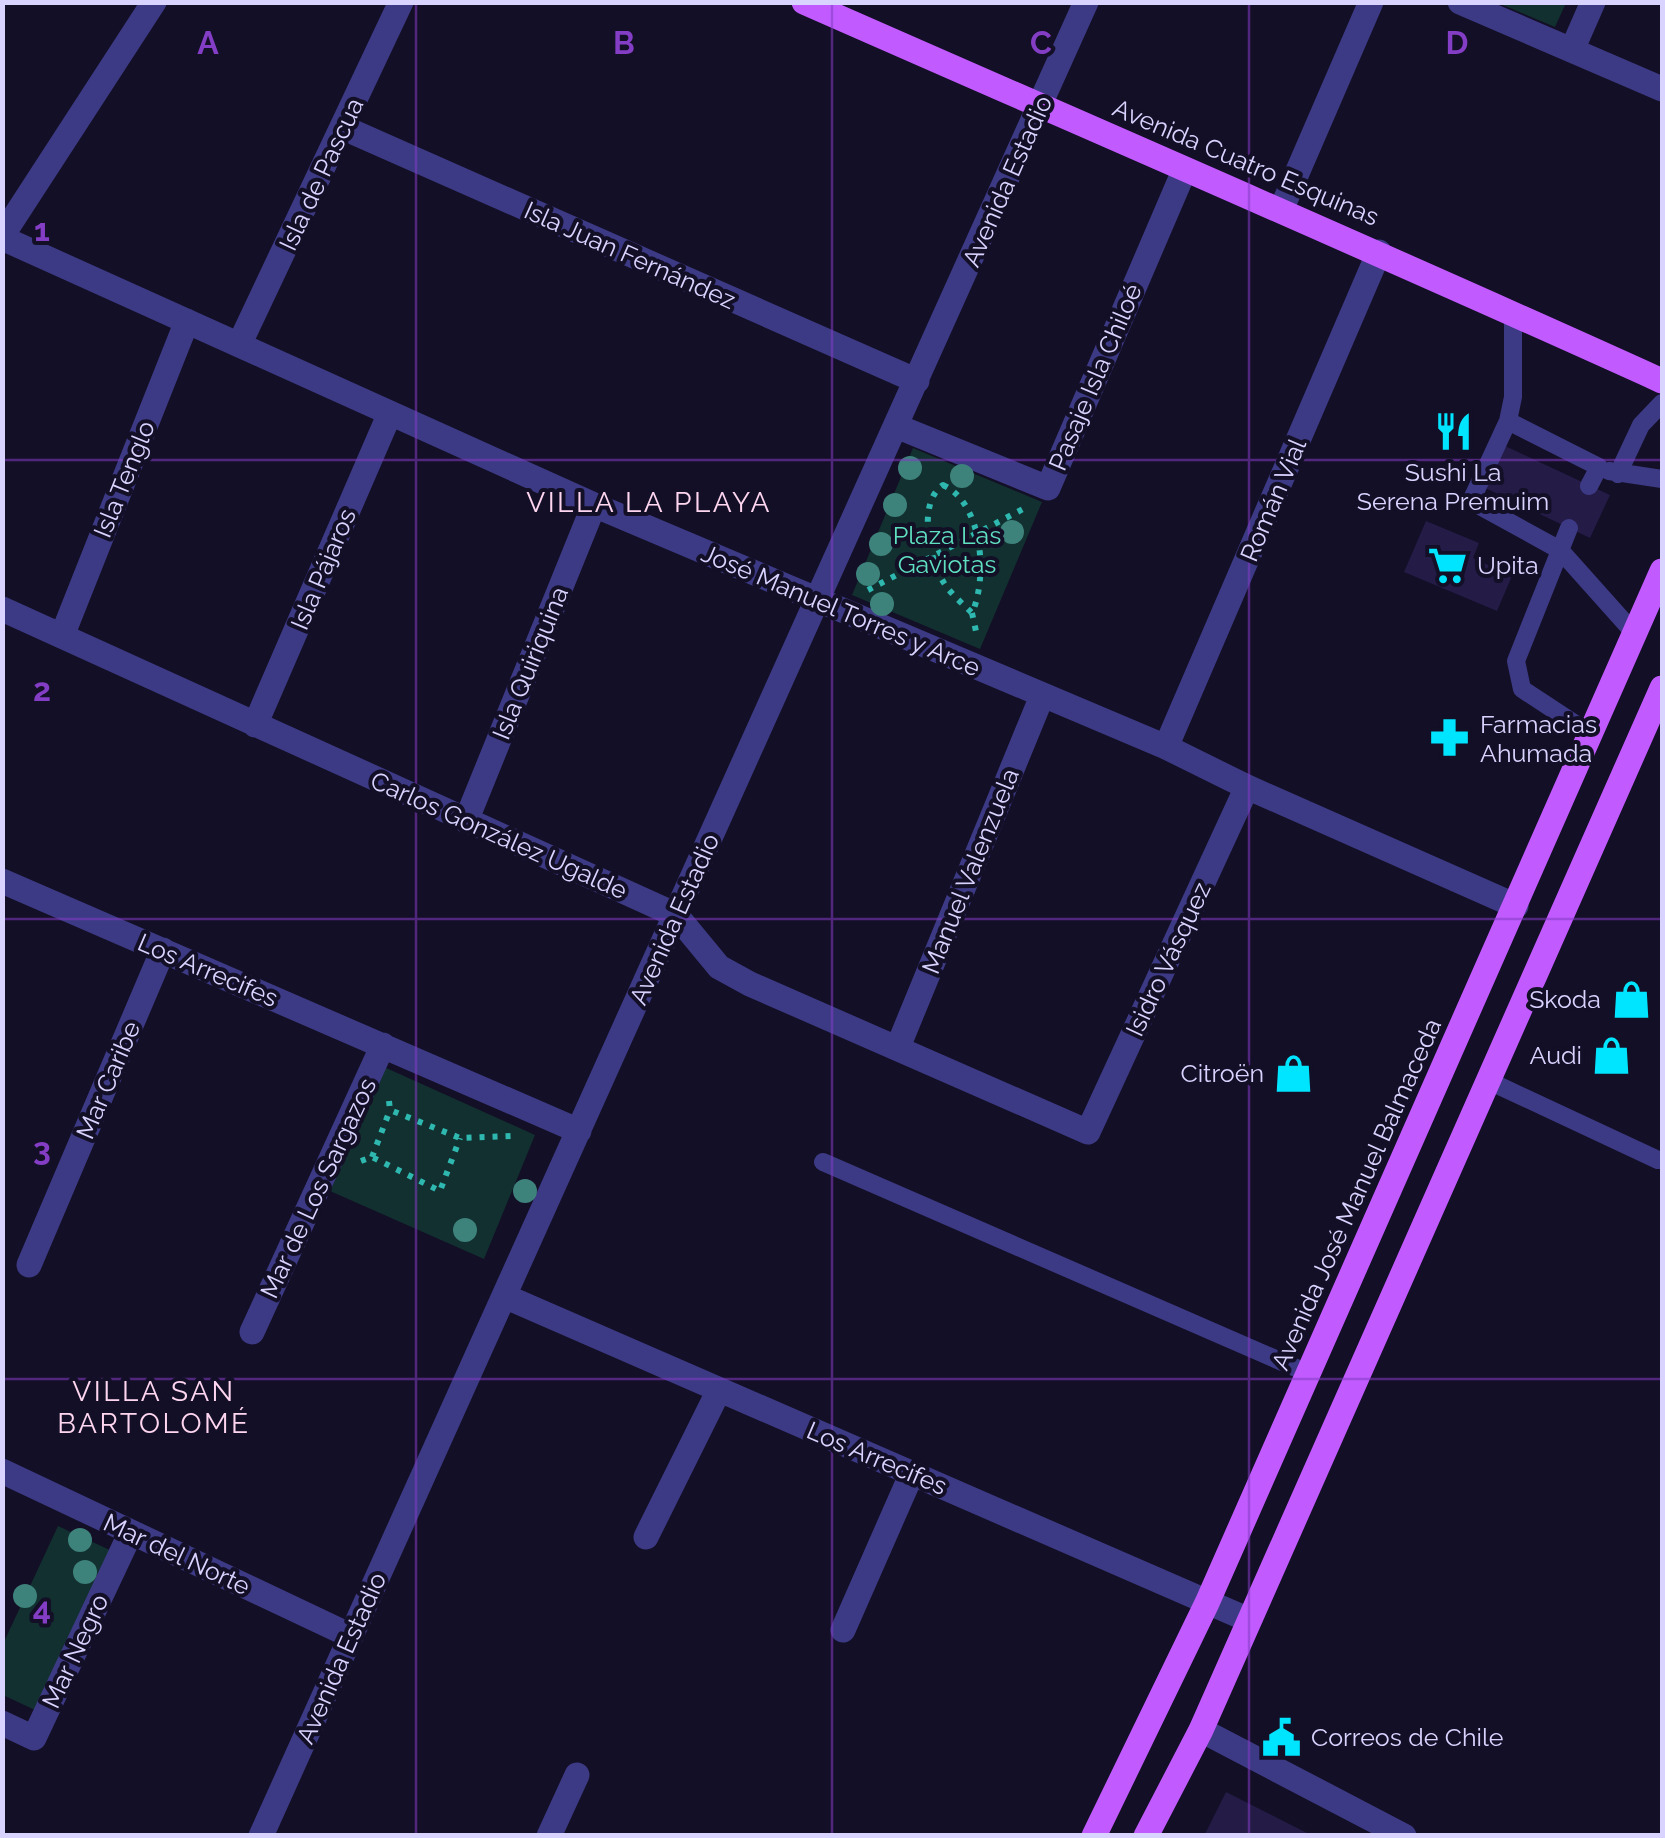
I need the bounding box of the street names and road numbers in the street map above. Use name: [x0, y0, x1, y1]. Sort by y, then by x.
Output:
street label: Avenida Estadio: [956, 91, 1058, 271]
street label: Avenida Cuatro Esquinas: [1109, 92, 1383, 232]
street label: Isla de Pascua: [273, 93, 369, 255]
street label: Isla Juan Fernández: [520, 195, 740, 315]
street label: Pasaje Isla Chiloé: [1042, 279, 1148, 475]
street label: Isla Tenglo: [87, 416, 161, 542]
street label: Román Vial: [1234, 434, 1312, 566]
street label: Isla Pájaros: [284, 504, 362, 634]
street label: José Manuel Torres y Arce: [697, 538, 985, 682]
street label: Isla Quiriquina: [486, 582, 574, 744]
street label: Manuel Valenzuela: [915, 764, 1025, 978]
street label: Carlos González Ugalde: [366, 765, 632, 905]
street label: Avenida Estadio: [623, 829, 725, 1009]
street label: Isidro Vásquez: [1119, 877, 1217, 1041]
street label: Los Arrecifes: [133, 927, 283, 1013]
street label: Avenida José Manuel Balmaceda: [1265, 1014, 1447, 1374]
street label: Mar Caribe: [70, 1017, 146, 1143]
street label: Mar de Los Sargazos: [254, 1073, 382, 1303]
street label: Los Arrecifes: [802, 1415, 952, 1501]
street label: Mar del Norte: [99, 1507, 255, 1601]
street label: Avenida Estadio: [290, 1568, 392, 1748]
street label: Mar Negro: [36, 1589, 114, 1713]

